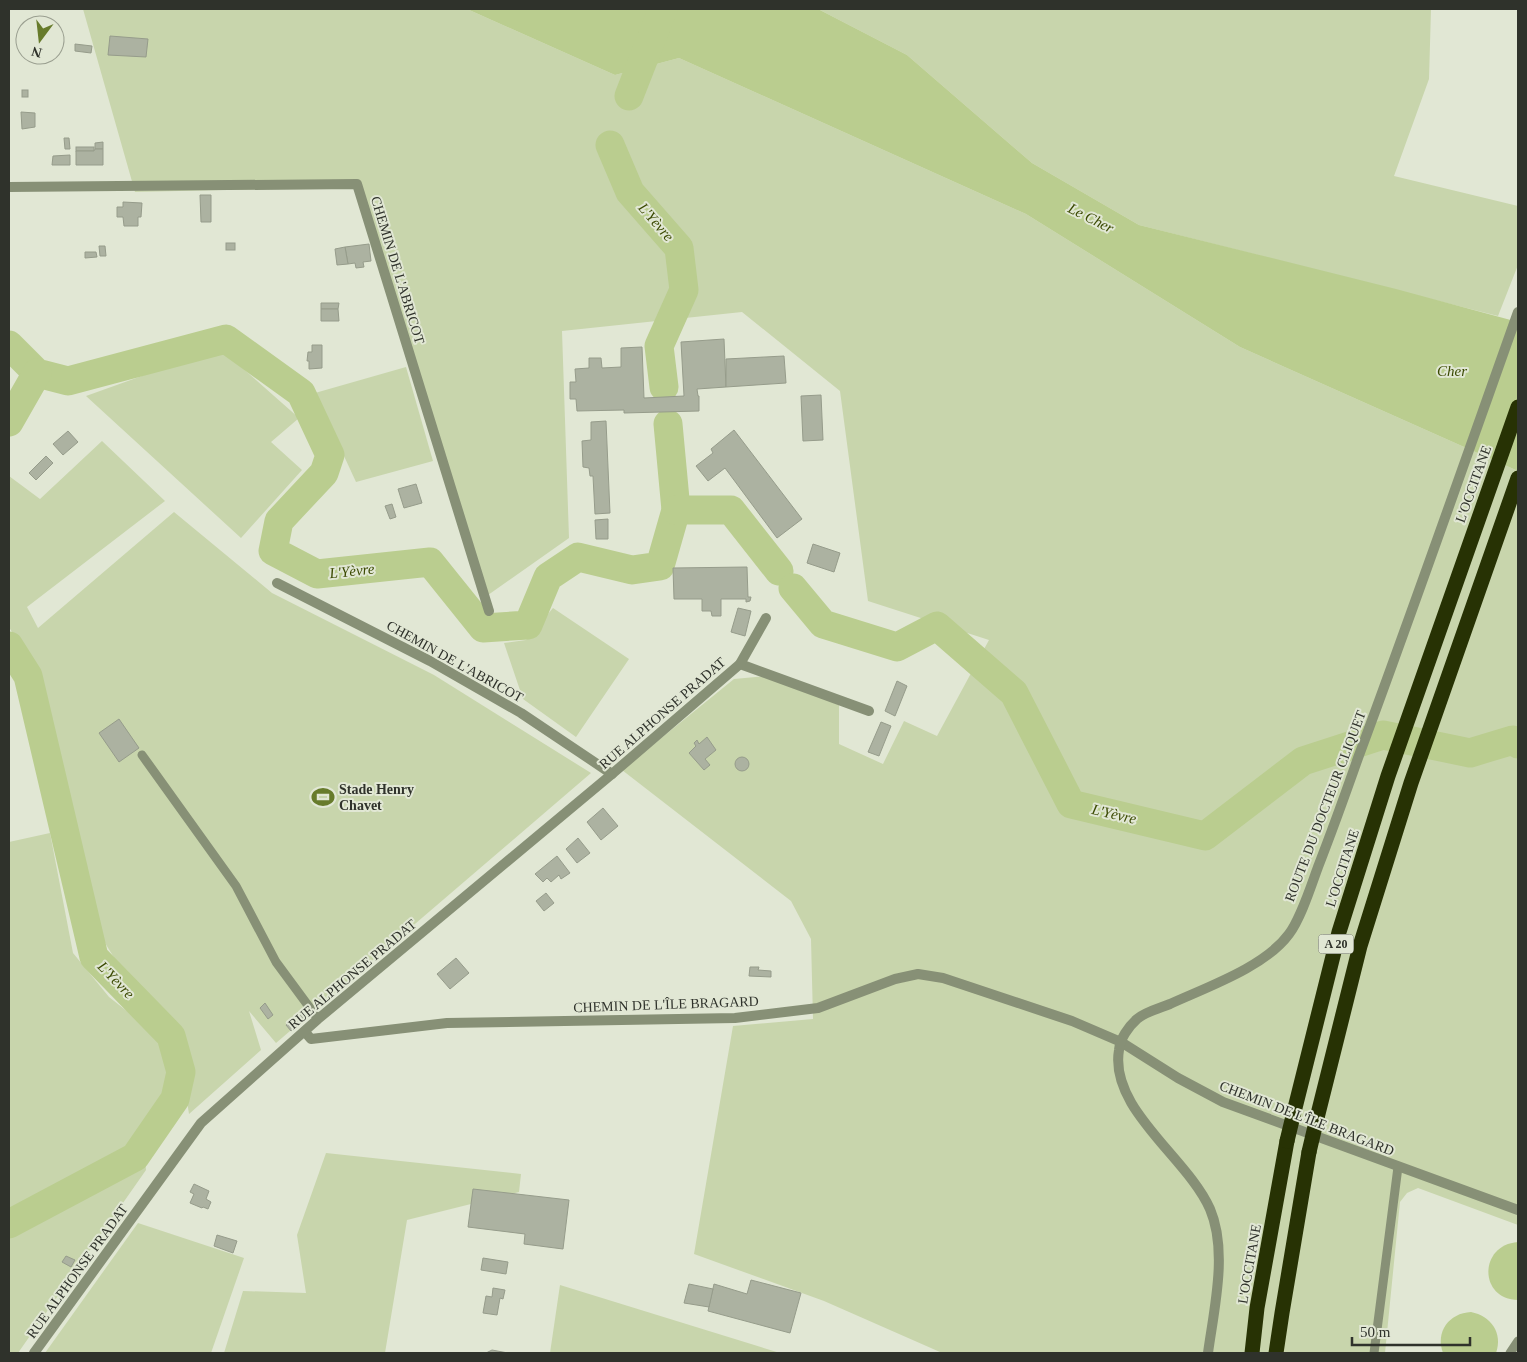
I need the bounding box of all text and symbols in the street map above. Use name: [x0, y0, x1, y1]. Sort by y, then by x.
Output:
north arrow: [15, 15, 65, 65]
text: N: [30, 44, 44, 61]
street label: CHEMIN DE L'ABRICOT: [368, 195, 427, 346]
water label: L'Yèvre: [634, 199, 677, 245]
water label: Le Cher: [1065, 199, 1116, 236]
water label: Cher: [1437, 363, 1467, 379]
street label: L'OCCITANE: [1453, 444, 1494, 525]
water label: L'Yèvre: [328, 561, 376, 581]
street label: CHEMIN DE L'ABRICOT: [384, 618, 526, 705]
street label: RUE ALPHONSE PRADAT: [596, 654, 729, 772]
street label: ROUTE DU DOCTEUR CLIQUET: [1282, 708, 1369, 904]
place label: Stade Henry Chavet: [339, 782, 414, 813]
sports icon: Stade Henry Chavet: [310, 784, 336, 810]
water label: L'Yèvre: [1089, 801, 1138, 827]
street label: L'OCCITANE: [1323, 827, 1362, 909]
street label: RUE ALPHONSE PRADAT: [286, 916, 419, 1032]
road number: A 20: [1318, 934, 1354, 954]
water label: L'Yèvre: [94, 957, 138, 1002]
street label: CHEMIN DE L'ÎLE BRAGARD: [573, 993, 759, 1015]
street label: CHEMIN DE L'ÎLE BRAGARD: [1217, 1077, 1397, 1159]
street label: RUE ALPHONSE PRADAT: [24, 1201, 131, 1341]
street label: L'OCCITANE: [1235, 1223, 1264, 1305]
scale bar: [1352, 1314, 1470, 1346]
text: 50 m: [1360, 1324, 1391, 1340]

